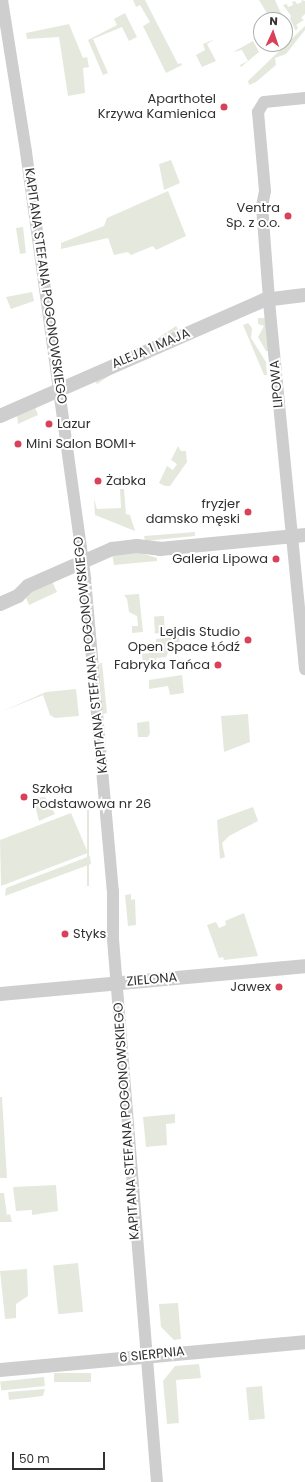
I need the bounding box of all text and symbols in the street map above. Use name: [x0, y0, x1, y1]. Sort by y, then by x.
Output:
north arrow: [253, 12, 293, 52]
text: N: [269, 13, 278, 29]
place label: Aparthotel Krzywa Kamienica: [98, 92, 216, 123]
marker: Aparthotel Krzywa Kamienica: [219, 102, 229, 112]
street label: KAPITANA STEFANA POGONOWSKIEGO: [21, 167, 69, 405]
place label: Ventra Sp. z o.o.: [226, 201, 280, 232]
marker: Ventra Sp. z o.o.: [283, 211, 293, 221]
street label: ALEJA 1 MAJA: [110, 326, 192, 372]
street label: LIPOWA: [267, 359, 287, 409]
place label: Lazur: [57, 416, 90, 432]
marker: Lazur: [44, 419, 54, 429]
place label: Mini Salon BOMI+: [26, 436, 137, 452]
marker: Mini Salon BOMI+: [13, 439, 23, 449]
place label: Żabka: [106, 473, 146, 489]
marker: Żabka: [93, 476, 103, 486]
place label: fryzjer damsko męski: [146, 497, 240, 528]
marker: fryzjer damsko męski: [243, 507, 253, 517]
street label: KAPITANA STEFANA POGONOWSKIEGO: [71, 536, 111, 774]
place label: Galeria Lipowa: [172, 551, 268, 567]
marker: Galeria Lipowa: [271, 554, 281, 564]
place label: Lejdis Studio Open Space Łódź: [128, 625, 240, 656]
marker: Lejdis Studio Open Space Łódź: [243, 635, 253, 645]
place label: Fabryka Tańca: [114, 657, 210, 673]
marker: Fabryka Tańca: [213, 660, 223, 670]
place label: Szkoła Podstawowa nr 26: [32, 782, 151, 813]
marker: Szkoła Podstawowa nr 26: [19, 792, 29, 802]
place label: Styks: [73, 926, 106, 942]
marker: Styks: [60, 929, 70, 939]
street label: ZIELONA: [126, 970, 178, 990]
place label: Jawex: [230, 979, 271, 995]
marker: Jawex: [274, 982, 284, 992]
street label: KAPITANA STEFANA POGONOWSKIEGO: [111, 1002, 143, 1240]
street label: 6 SIERPNIA: [118, 1344, 186, 1366]
scale bar: [14, 1444, 107, 1470]
text: 50 m: [19, 1450, 50, 1467]

